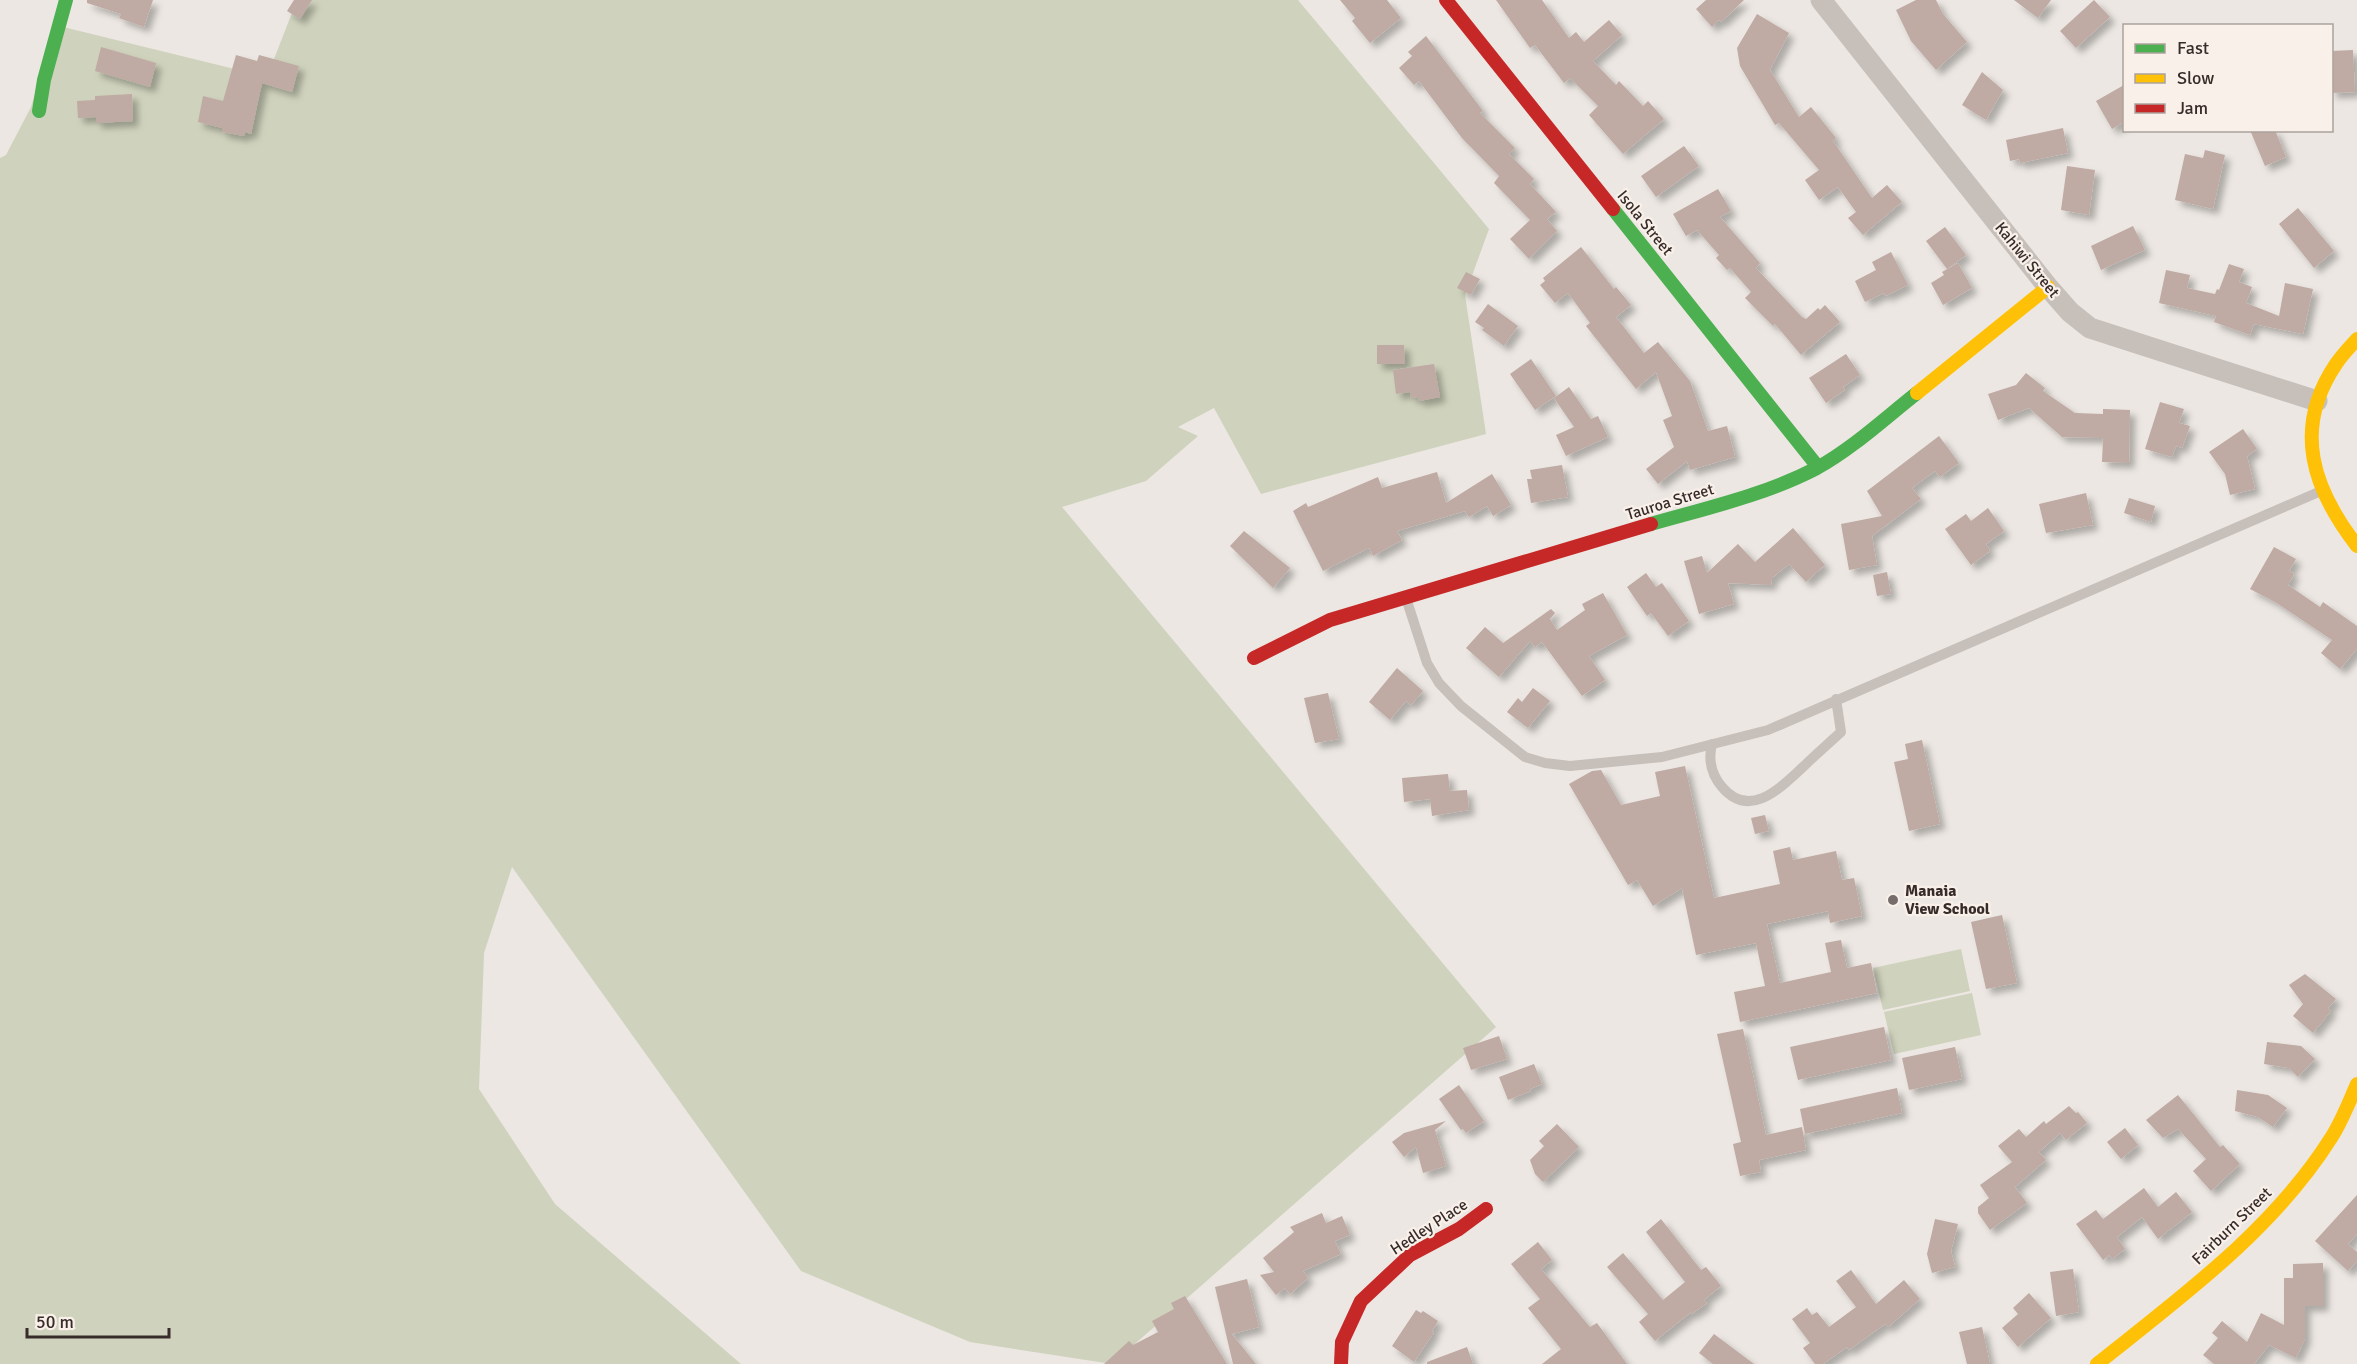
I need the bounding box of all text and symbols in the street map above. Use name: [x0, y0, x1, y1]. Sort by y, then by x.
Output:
legend: [2123, 24, 2333, 132]
text: Fast: [2177, 37, 2209, 59]
text: Slow: [2177, 67, 2214, 89]
text: Jam: [2177, 97, 2208, 119]
street label: Isola Street: [1613, 186, 1678, 260]
street label: Kahiwi Street: [1990, 218, 2064, 302]
street label: Tauroa Street: [1624, 479, 1717, 525]
place label: Manaia View School: [1905, 881, 1990, 919]
marker: Manaia View School: [1886, 893, 1900, 907]
street label: Fairburn Street: [2188, 1183, 2276, 1269]
street label: Hedley Place: [1387, 1195, 1471, 1259]
scale bar: [27, 1301, 170, 1339]
text: 50 m: [36, 1311, 74, 1333]

